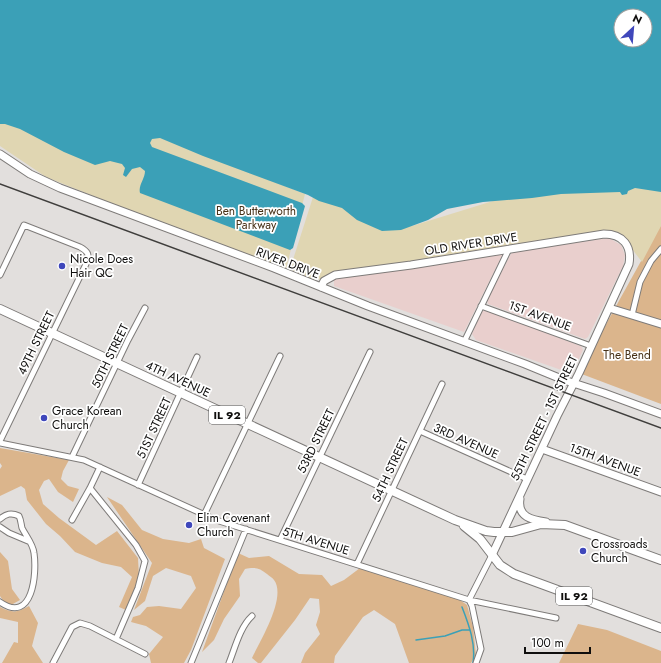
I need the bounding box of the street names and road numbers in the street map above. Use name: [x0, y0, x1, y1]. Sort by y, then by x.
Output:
street label: OLD RIVER DRIVE: [423, 228, 519, 260]
street label: RIVER DRIVE: [254, 243, 322, 283]
street label: 1ST AVENUE: [506, 296, 574, 336]
street label: 49TH STREET: [13, 308, 59, 378]
street label: 50TH STREET: [87, 320, 133, 391]
street label: 55TH STREET - 1ST STREET: [506, 352, 582, 484]
street label: 4TH AVENUE: [143, 356, 213, 402]
street label: 51ST STREET: [132, 394, 176, 462]
street label: 53RD STREET: [293, 405, 339, 476]
road number: IL 92: [209, 406, 245, 424]
street label: 3RD AVENUE: [431, 419, 501, 463]
street label: 54TH STREET: [367, 434, 413, 505]
street label: 15TH AVENUE: [567, 439, 643, 481]
street label: 5TH AVENUE: [280, 522, 352, 560]
road number: IL 92: [556, 587, 592, 605]

